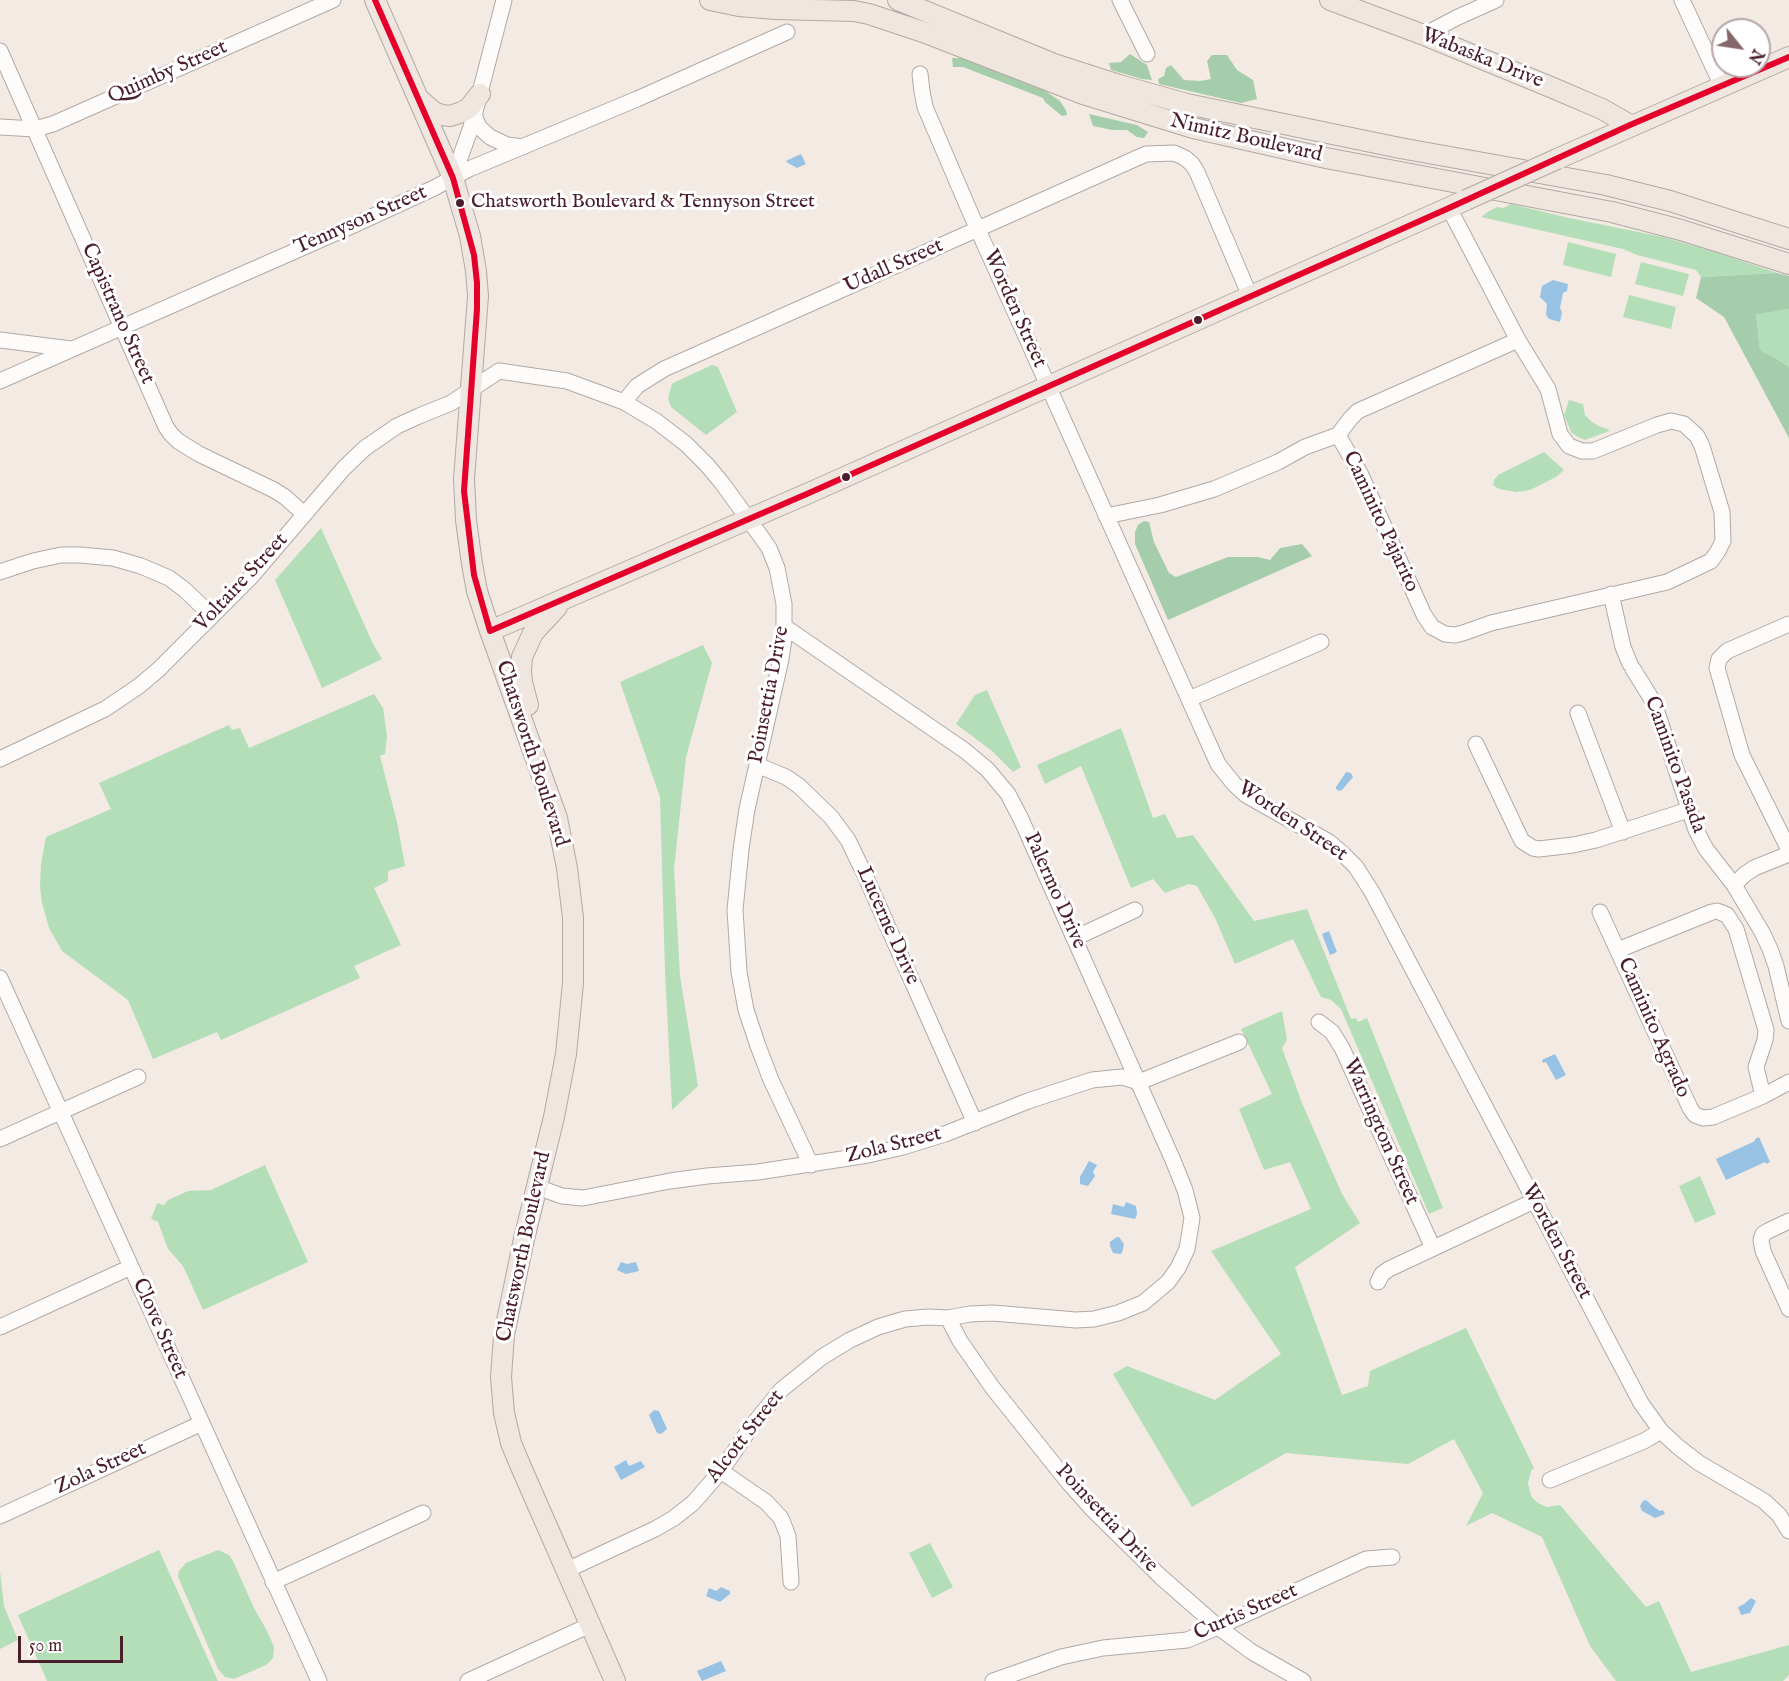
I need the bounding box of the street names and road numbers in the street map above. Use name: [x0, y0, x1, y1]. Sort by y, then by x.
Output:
street label: Wabaska Drive: [1417, 23, 1547, 95]
street label: Quimby Street: [104, 35, 232, 111]
street label: Nimitz Boulevard: [1167, 109, 1325, 169]
street label: Tennyson Street: [291, 181, 431, 261]
street label: Udall Street: [841, 234, 947, 300]
street label: Capistrano Street: [75, 240, 159, 388]
street label: Worden Street: [977, 246, 1051, 372]
street label: Caminito Pajarito: [1336, 448, 1424, 596]
street label: Voltaire Street: [190, 528, 294, 638]
street label: Poinsettia Drive: [744, 624, 796, 766]
street label: Chatsworth Boulevard: [489, 658, 573, 850]
street label: Caminito Pasada: [1638, 693, 1710, 837]
street label: Worden Street: [1232, 776, 1352, 868]
street label: Palermo Drive: [1017, 829, 1091, 953]
street label: Lucerne Drive: [850, 863, 924, 989]
street label: Caminito Agrado: [1611, 954, 1695, 1102]
street label: Warrington Street: [1336, 1055, 1424, 1209]
street label: Zola Street: [844, 1122, 944, 1170]
street label: Chatsworth Boulevard: [493, 1150, 557, 1344]
street label: Worden Street: [1515, 1180, 1597, 1304]
street label: Clove Street: [126, 1275, 192, 1383]
street label: Alcott Street: [702, 1385, 790, 1489]
street label: Zola Street: [51, 1437, 151, 1501]
street label: Poinsettia Drive: [1049, 1459, 1163, 1579]
street label: Curtis Street: [1190, 1579, 1302, 1647]

